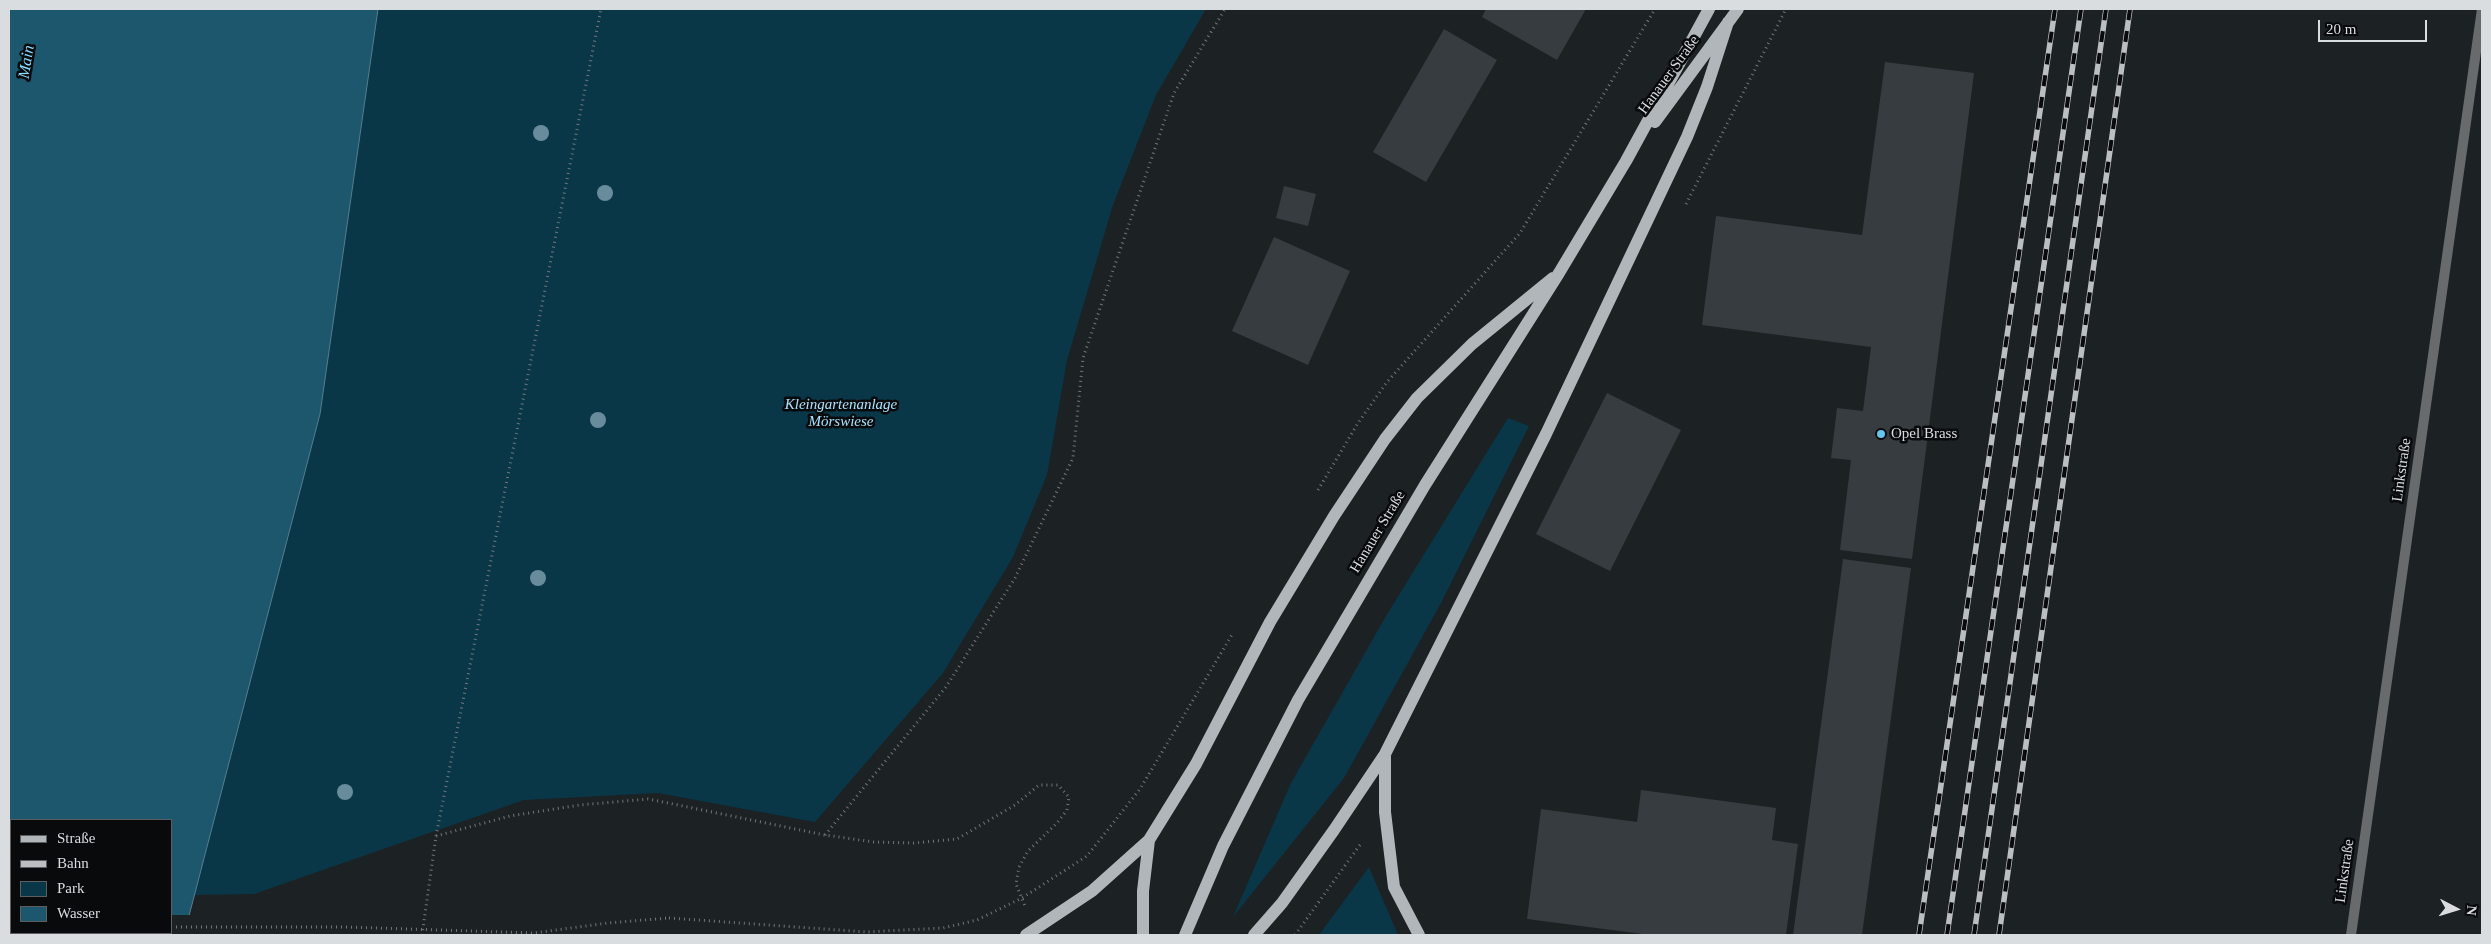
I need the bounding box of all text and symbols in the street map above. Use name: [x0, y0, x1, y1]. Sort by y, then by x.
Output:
scale bar: [2321, 10, 2430, 42]
text: 20 m: [2326, 21, 2356, 37]
street label: Hanauer Straße: [1634, 32, 1704, 118]
water label: Main: [15, 44, 39, 80]
park label: Kleingartenanlage Mörswiese: [785, 396, 897, 431]
place label: Opel Brass: [1891, 425, 1957, 443]
marker: Opel Brass: [1875, 428, 1887, 440]
street label: Linkstraße: [2389, 437, 2415, 503]
street label: Hanauer Straße: [1346, 488, 1410, 576]
legend: [10, 819, 172, 934]
text: Straße: [57, 830, 95, 846]
street label: Linkstraße: [2332, 838, 2358, 904]
text: Bahn: [57, 855, 89, 871]
text: Park: [57, 880, 85, 896]
north arrow: [2431, 884, 2481, 934]
text: Wasser: [57, 905, 100, 921]
text: N: [2464, 905, 2479, 916]

